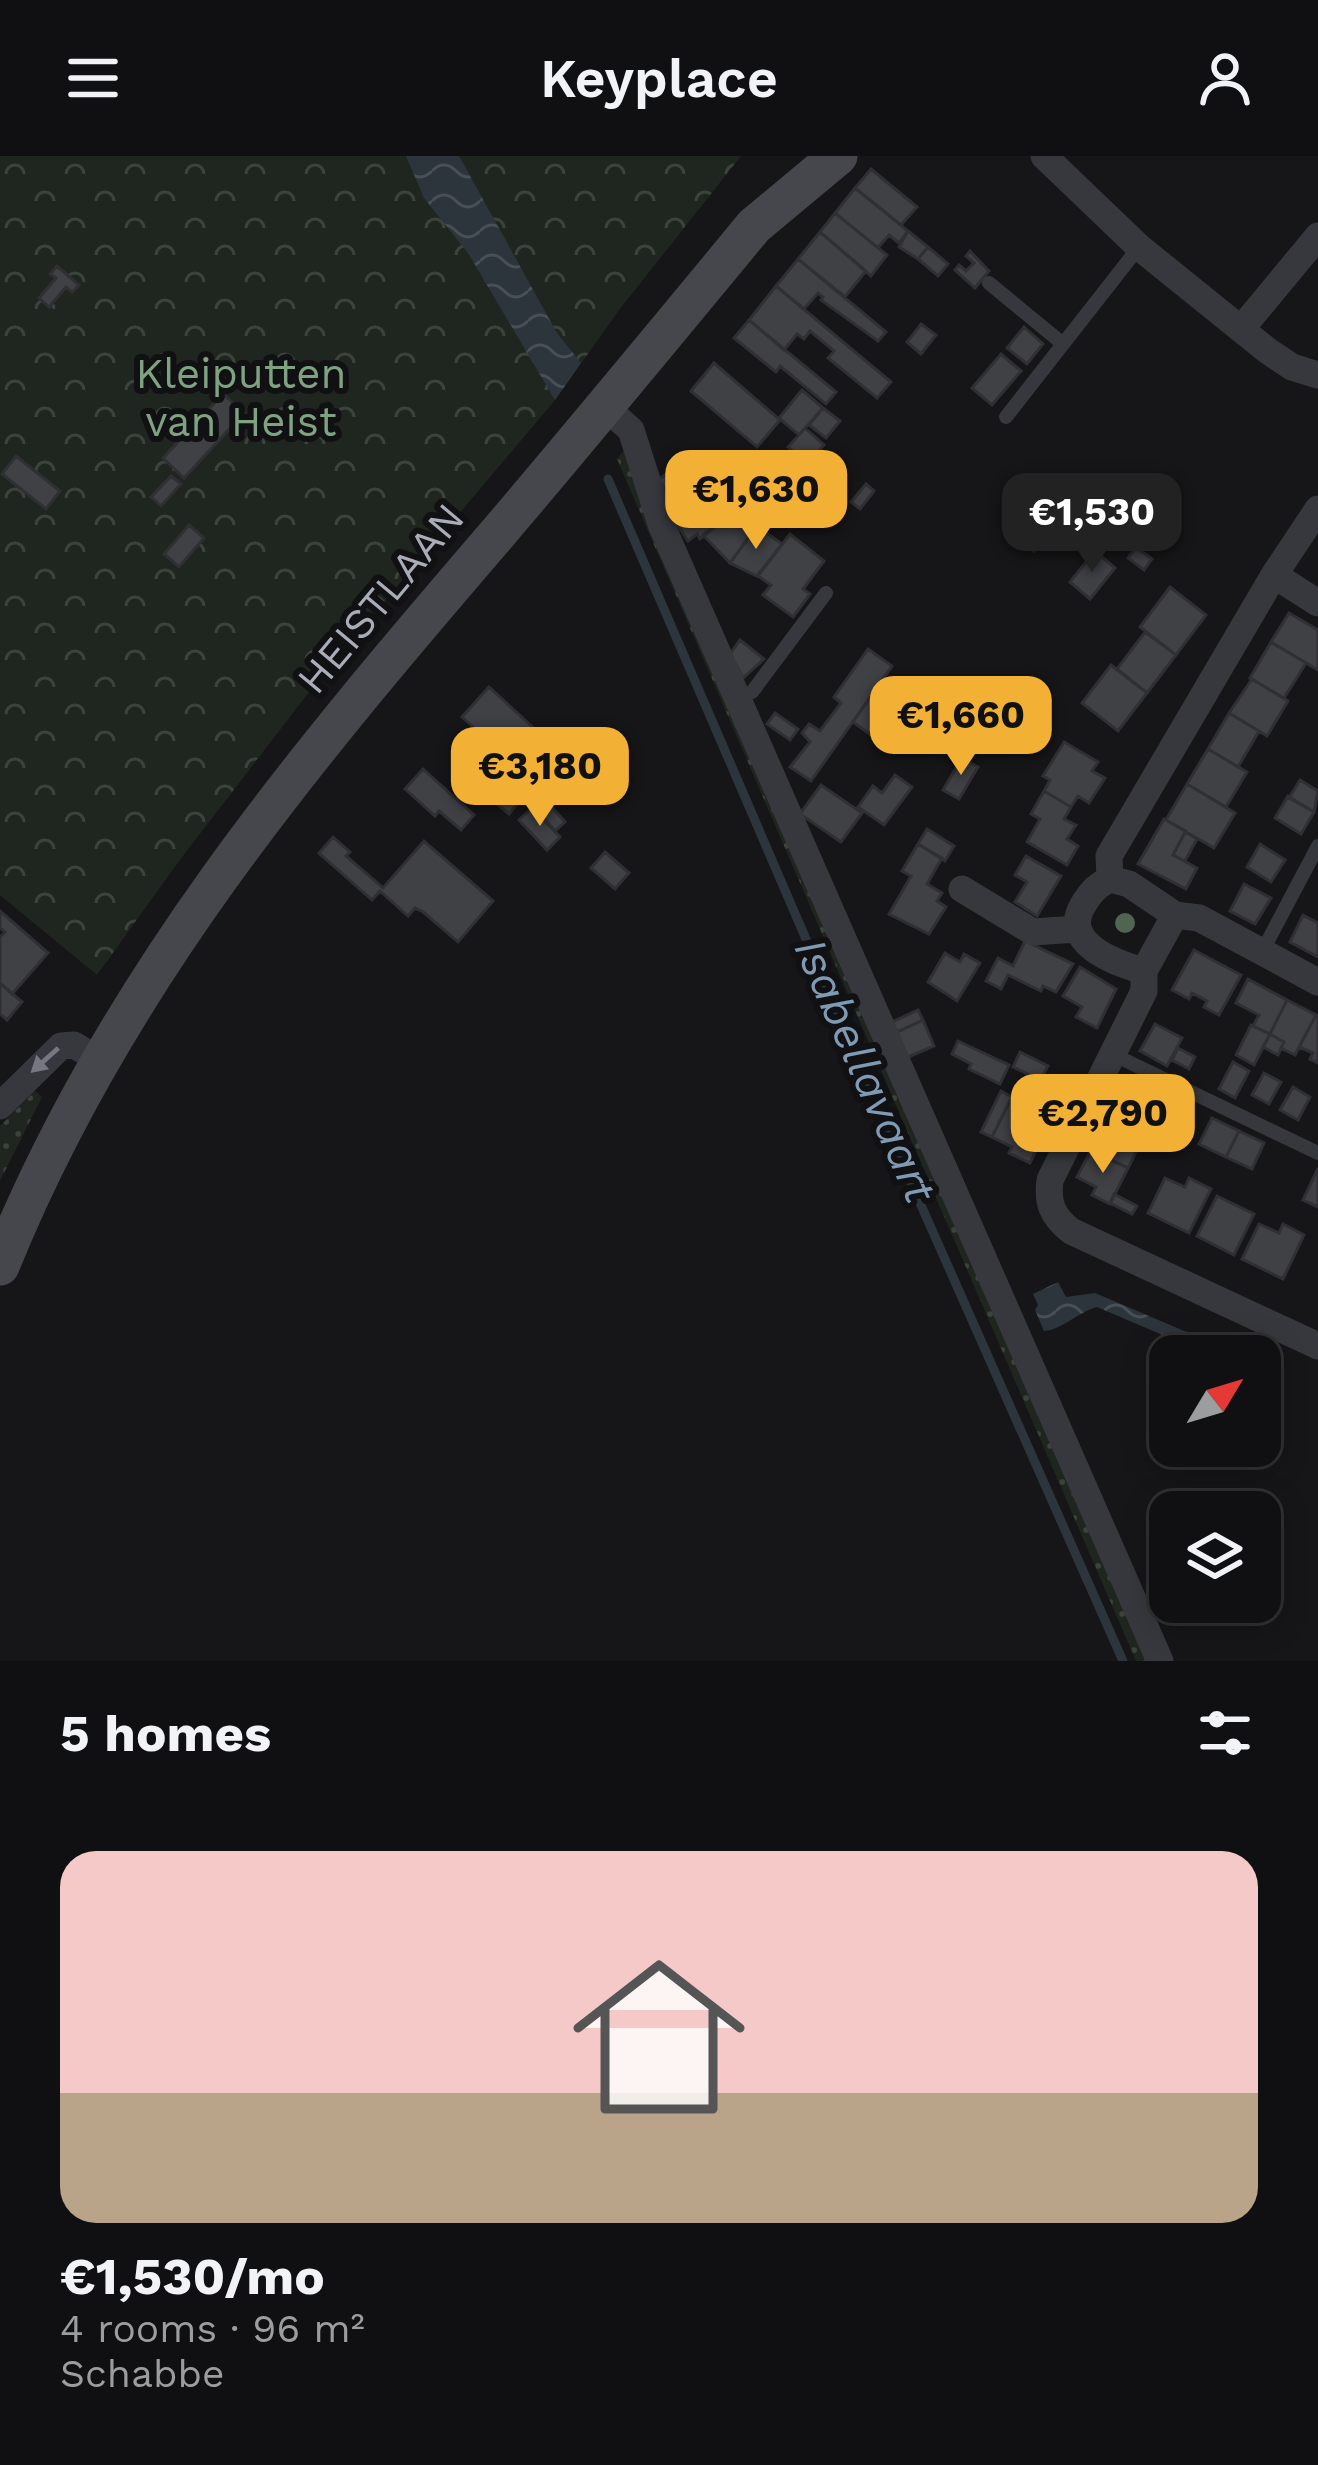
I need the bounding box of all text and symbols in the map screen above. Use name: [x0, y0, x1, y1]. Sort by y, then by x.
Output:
icon: menu: [60, 45, 126, 111]
icon: person: [1192, 45, 1258, 111]
text: Keyplace: [540, 47, 778, 110]
park label: Kleiputten van Heist: [136, 349, 346, 446]
pin: €1,630: [658, 450, 854, 552]
text: €1,630: [692, 466, 820, 511]
pin: €1,530: [994, 473, 1190, 575]
text: €1,530: [1029, 489, 1155, 534]
street label: HEISTLAAN: [287, 494, 474, 703]
pin: €1,660: [863, 676, 1059, 778]
text: €1,660: [897, 692, 1025, 737]
pin: €3,180: [442, 727, 638, 829]
text: €3,180: [478, 743, 602, 788]
water label: Isabellavaart: [784, 930, 948, 1211]
one-way arrow: [30, 1046, 60, 1073]
pin: €2,790: [1005, 1074, 1201, 1176]
text: €2,790: [1038, 1090, 1168, 1135]
north arrow: [1149, 1335, 1281, 1467]
map controls: [1149, 1335, 1281, 1623]
button: layers: [1149, 1491, 1281, 1623]
icon: filters: [1192, 1700, 1258, 1766]
text: 5 homes: [60, 1704, 271, 1763]
icon: home: [551, 1929, 767, 2145]
text: €1,530/mo: [60, 2247, 325, 2306]
text: 4 rooms · 96 m²: [60, 2306, 365, 2351]
text: Schabbe: [60, 2351, 224, 2396]

